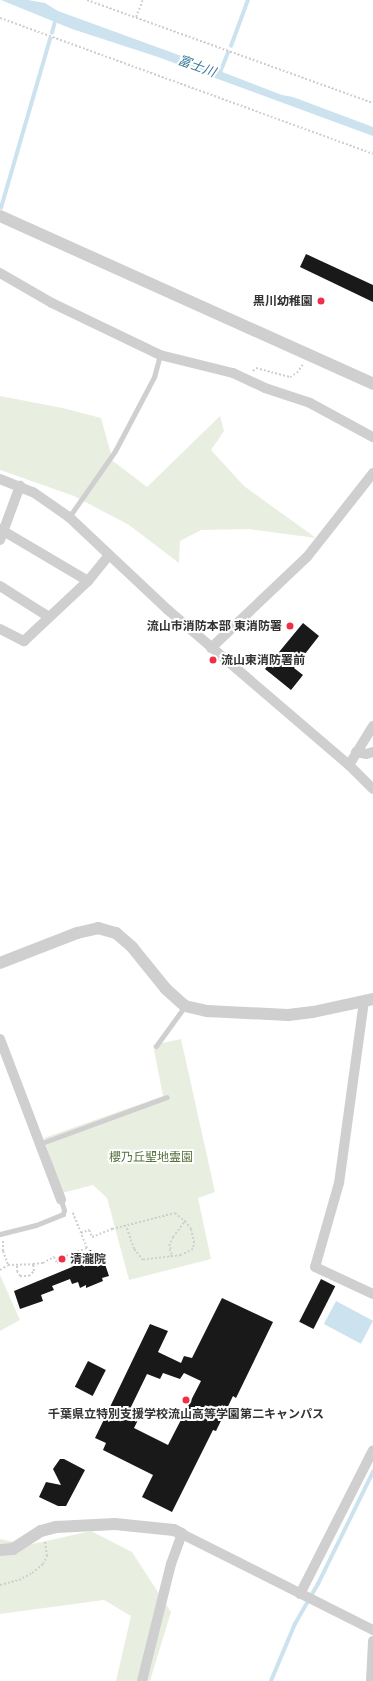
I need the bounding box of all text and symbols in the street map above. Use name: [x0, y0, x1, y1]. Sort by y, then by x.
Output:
water label: 富士川: [176, 52, 218, 80]
place label: 黒川幼稚園: [253, 294, 313, 308]
marker: 黒川幼稚園: [316, 296, 326, 306]
place label: 流山市消防本部 東消防署: [147, 619, 282, 633]
marker: 流山市消防本部 東消防署: [285, 621, 295, 631]
place label: 流山東消防署前: [221, 653, 305, 667]
marker: 流山東消防署前: [208, 655, 218, 665]
park label: 櫻乃丘聖地霊園: [109, 1150, 193, 1164]
place label: 清瀧院: [70, 1252, 106, 1266]
marker: 清瀧院: [57, 1254, 67, 1264]
marker: 千葉県立特別支援学校流山高等学園第二キャンパス: [181, 1395, 191, 1405]
place label: 千葉県立特別支援学校流山高等学園第二キャンパス: [48, 1407, 324, 1421]

